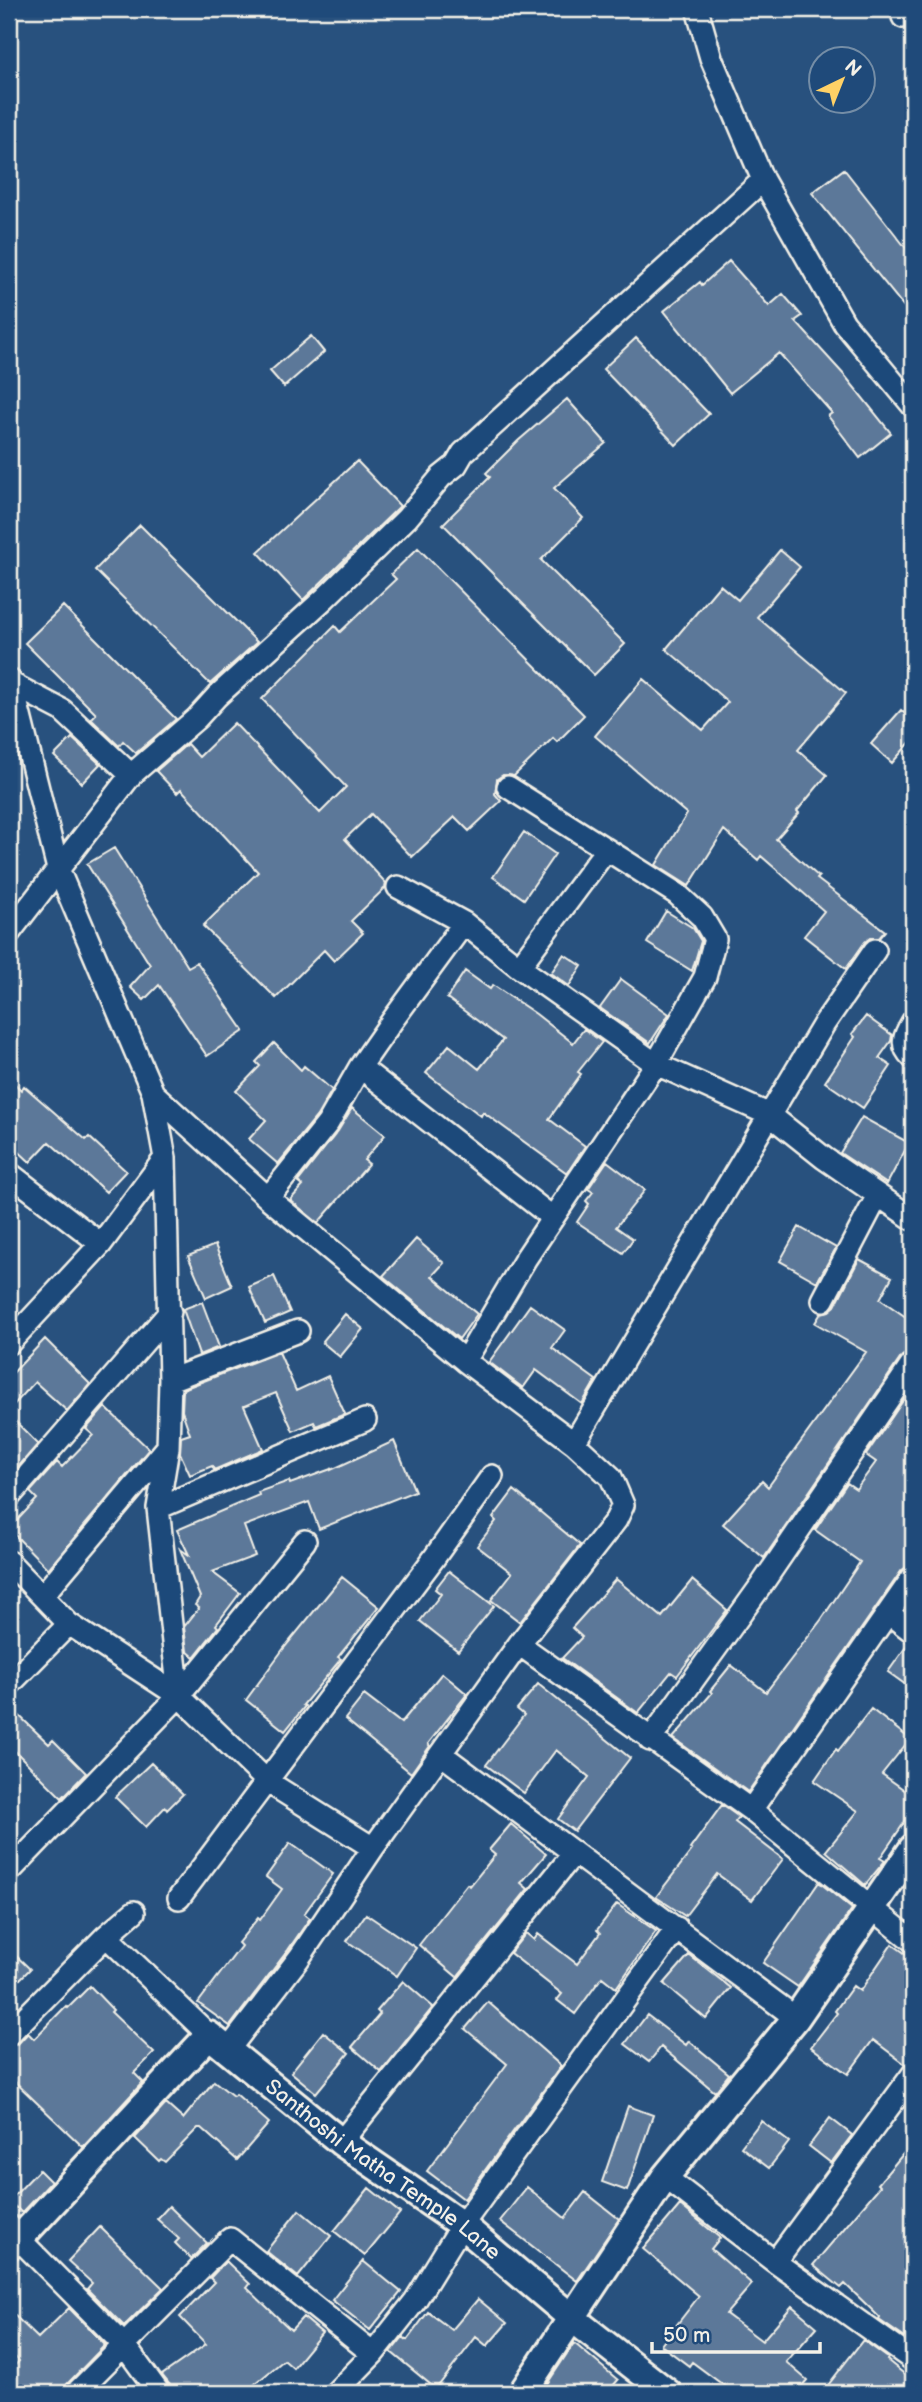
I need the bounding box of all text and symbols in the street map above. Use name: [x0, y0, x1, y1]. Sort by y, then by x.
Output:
north arrow: [806, 46, 876, 116]
text: N: [840, 55, 866, 82]
street label: Santhoshi Matha Temple Lane: [260, 2074, 506, 2265]
scale bar: [652, 2311, 820, 2355]
text: 50 m: [663, 2323, 710, 2348]

